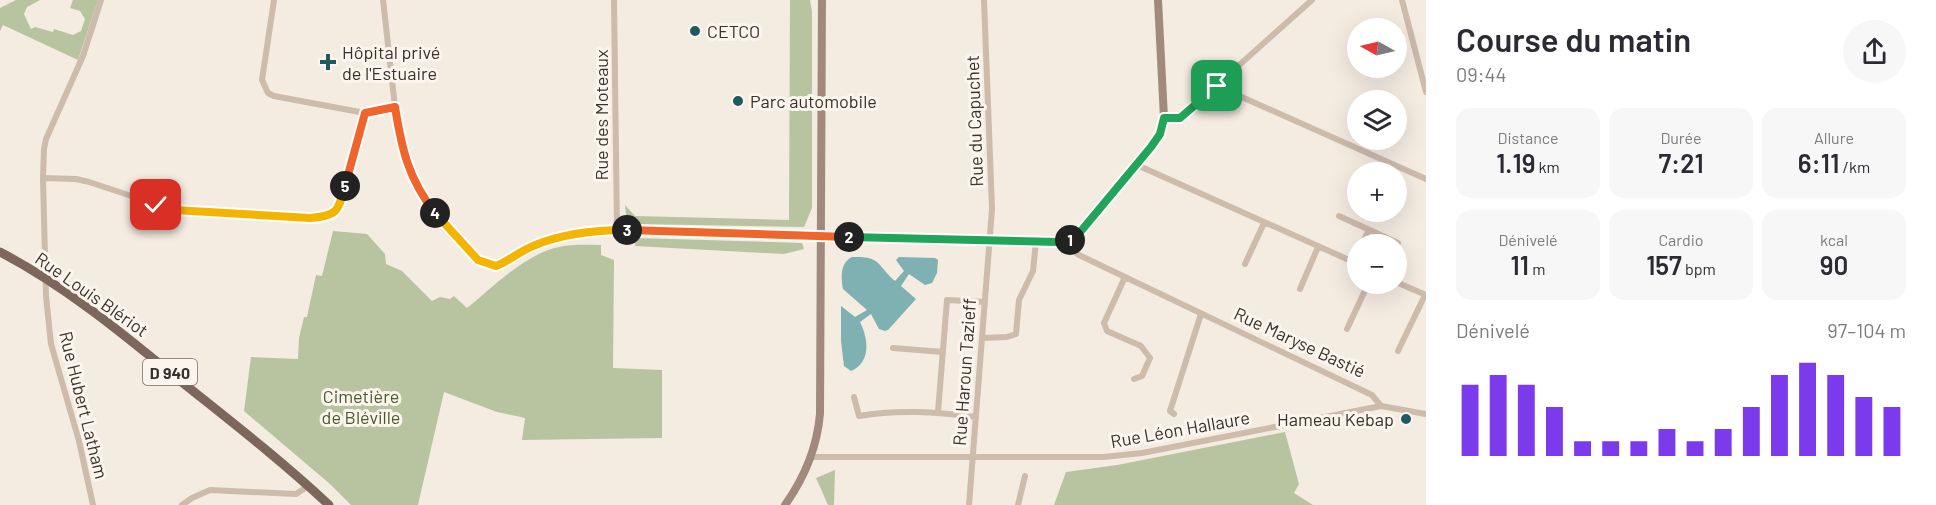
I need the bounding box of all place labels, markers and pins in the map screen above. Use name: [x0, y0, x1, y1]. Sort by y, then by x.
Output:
place label: CETCO: [707, 20, 760, 42]
marker: CETCO: [688, 24, 702, 38]
place label: Hôpital privé de l'Estuaire: [342, 41, 440, 84]
marker: Hôpital privé de l'Estuaire: [319, 53, 337, 71]
pin: [1191, 60, 1242, 111]
place label: Parc automobile: [750, 90, 877, 112]
marker: Parc automobile: [731, 94, 745, 108]
pin: 5: [330, 171, 360, 201]
pin: [130, 179, 181, 230]
pin: 4: [420, 198, 450, 228]
pin: 3: [612, 215, 642, 245]
pin: 2: [834, 222, 864, 252]
pin: 1: [1055, 225, 1085, 255]
place label: Hameau Kebap: [1277, 408, 1394, 430]
marker: Hameau Kebap: [1399, 412, 1413, 426]

